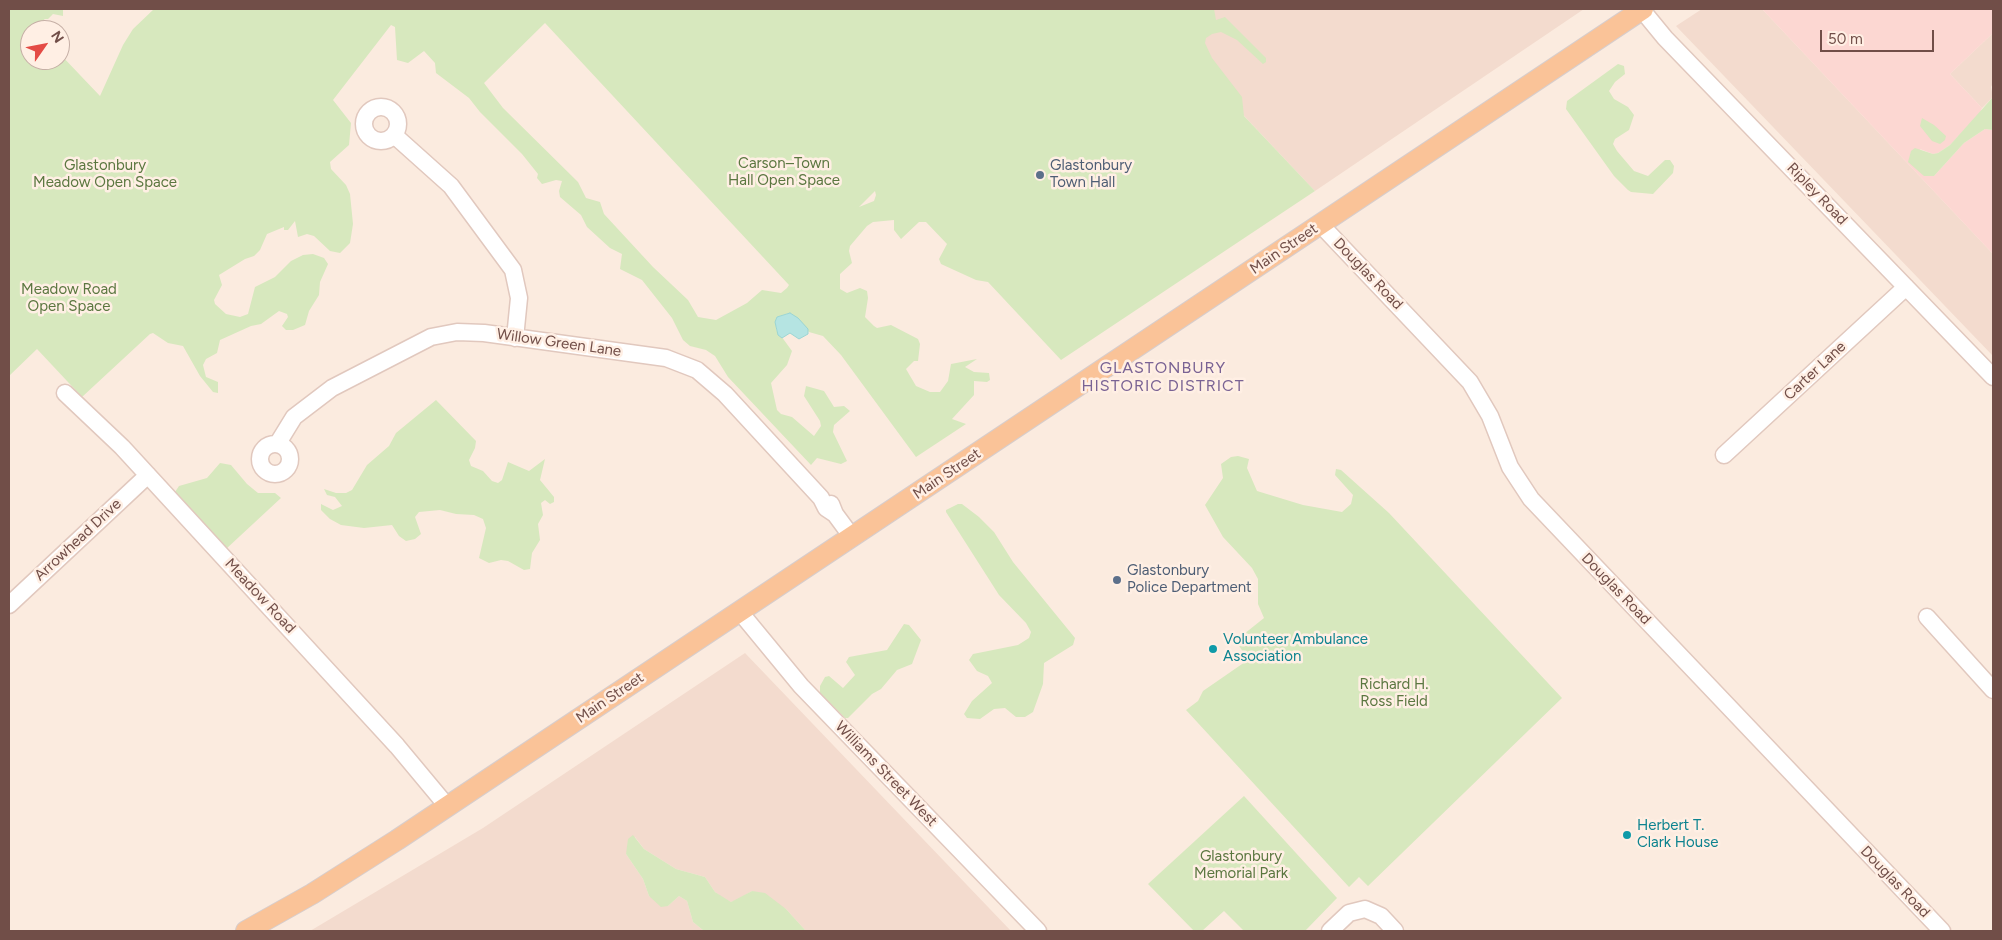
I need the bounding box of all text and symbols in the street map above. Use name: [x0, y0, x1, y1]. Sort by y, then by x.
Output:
north arrow: [20, 20, 70, 70]
scale bar: [1822, 20, 1936, 52]
text: N: [47, 28, 67, 46]
text: 50 m: [1828, 30, 1863, 48]
park label: Carson–Town Hall Open Space: [728, 155, 840, 190]
park label: Glastonbury Meadow Open Space: [33, 157, 177, 192]
place label: Glastonbury Town Hall: [1050, 157, 1132, 192]
street label: Ripley Road: [1783, 159, 1851, 229]
marker: Glastonbury Town Hall: [1034, 169, 1046, 181]
street label: Main Street: [1247, 220, 1321, 278]
street label: Douglas Road: [1329, 235, 1407, 313]
park label: Meadow Road Open Space: [21, 281, 117, 316]
street label: Willow Green Lane: [496, 325, 622, 361]
street label: Carter Lane: [1780, 338, 1850, 404]
district label: GLASTONBURY HISTORIC DISTRICT: [1079, 358, 1247, 396]
street label: Main Street: [910, 445, 984, 503]
street label: Arrowhead Drive: [31, 495, 125, 585]
street label: Douglas Road: [1577, 550, 1655, 628]
street label: Meadow Road: [221, 555, 299, 637]
place label: Glastonbury Police Department: [1127, 562, 1252, 597]
marker: Glastonbury Police Department: [1111, 574, 1123, 586]
place label: Volunteer Ambulance Association: [1223, 631, 1368, 666]
marker: Volunteer Ambulance Association: [1207, 643, 1219, 655]
street label: Main Street: [573, 669, 647, 727]
park label: Richard H. Ross Field: [1360, 676, 1428, 711]
street label: Williams Street West: [831, 718, 941, 830]
place label: Herbert T. Clark House: [1637, 817, 1718, 852]
marker: Herbert T. Clark House: [1621, 829, 1633, 841]
street label: Douglas Road: [1856, 843, 1934, 921]
park label: Glastonbury Memorial Park: [1194, 848, 1288, 883]

